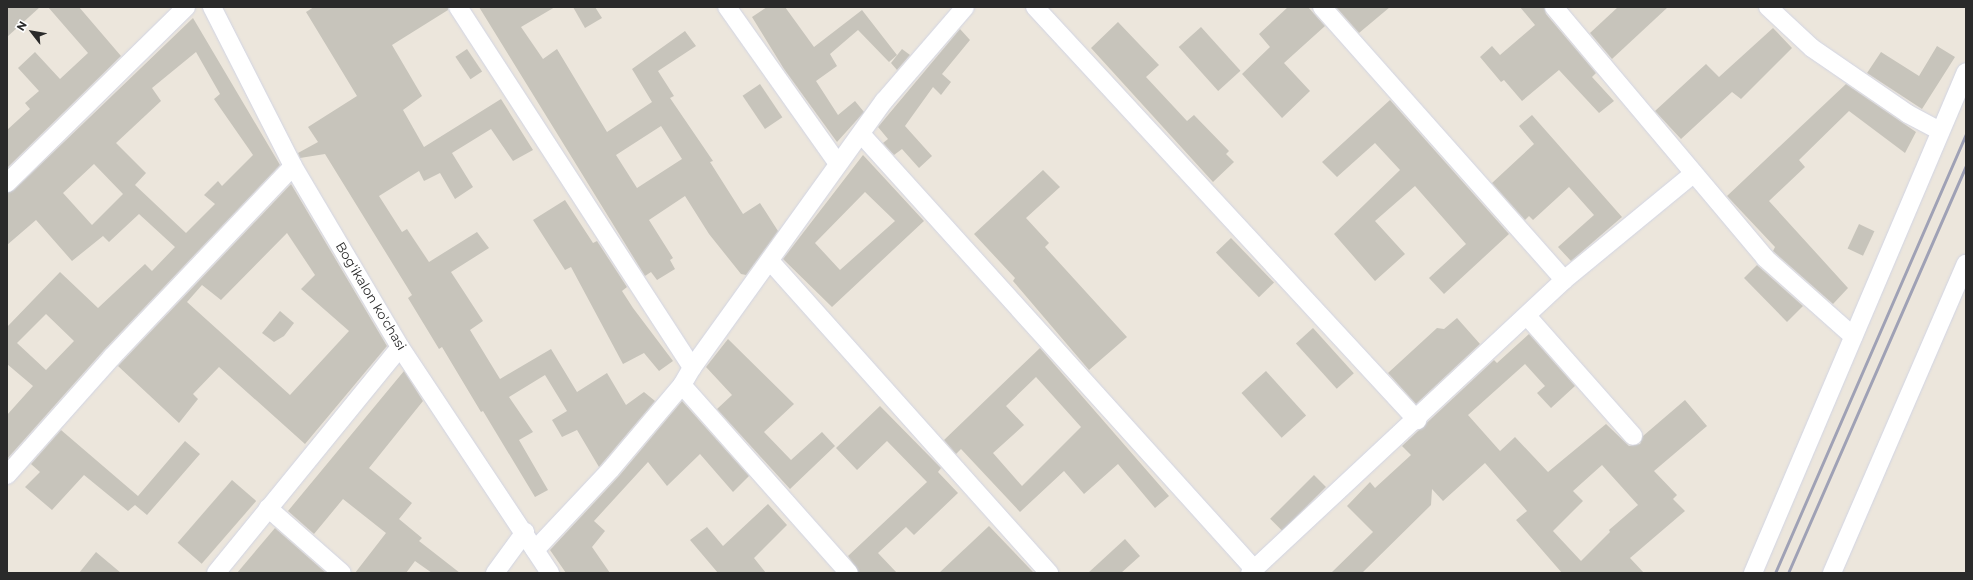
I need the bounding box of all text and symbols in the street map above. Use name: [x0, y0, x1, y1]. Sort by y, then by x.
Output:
north arrow: [12, 12, 52, 52]
text: N: [13, 18, 30, 33]
street label: Bog'ikalon ko'chasi: [333, 239, 409, 353]

